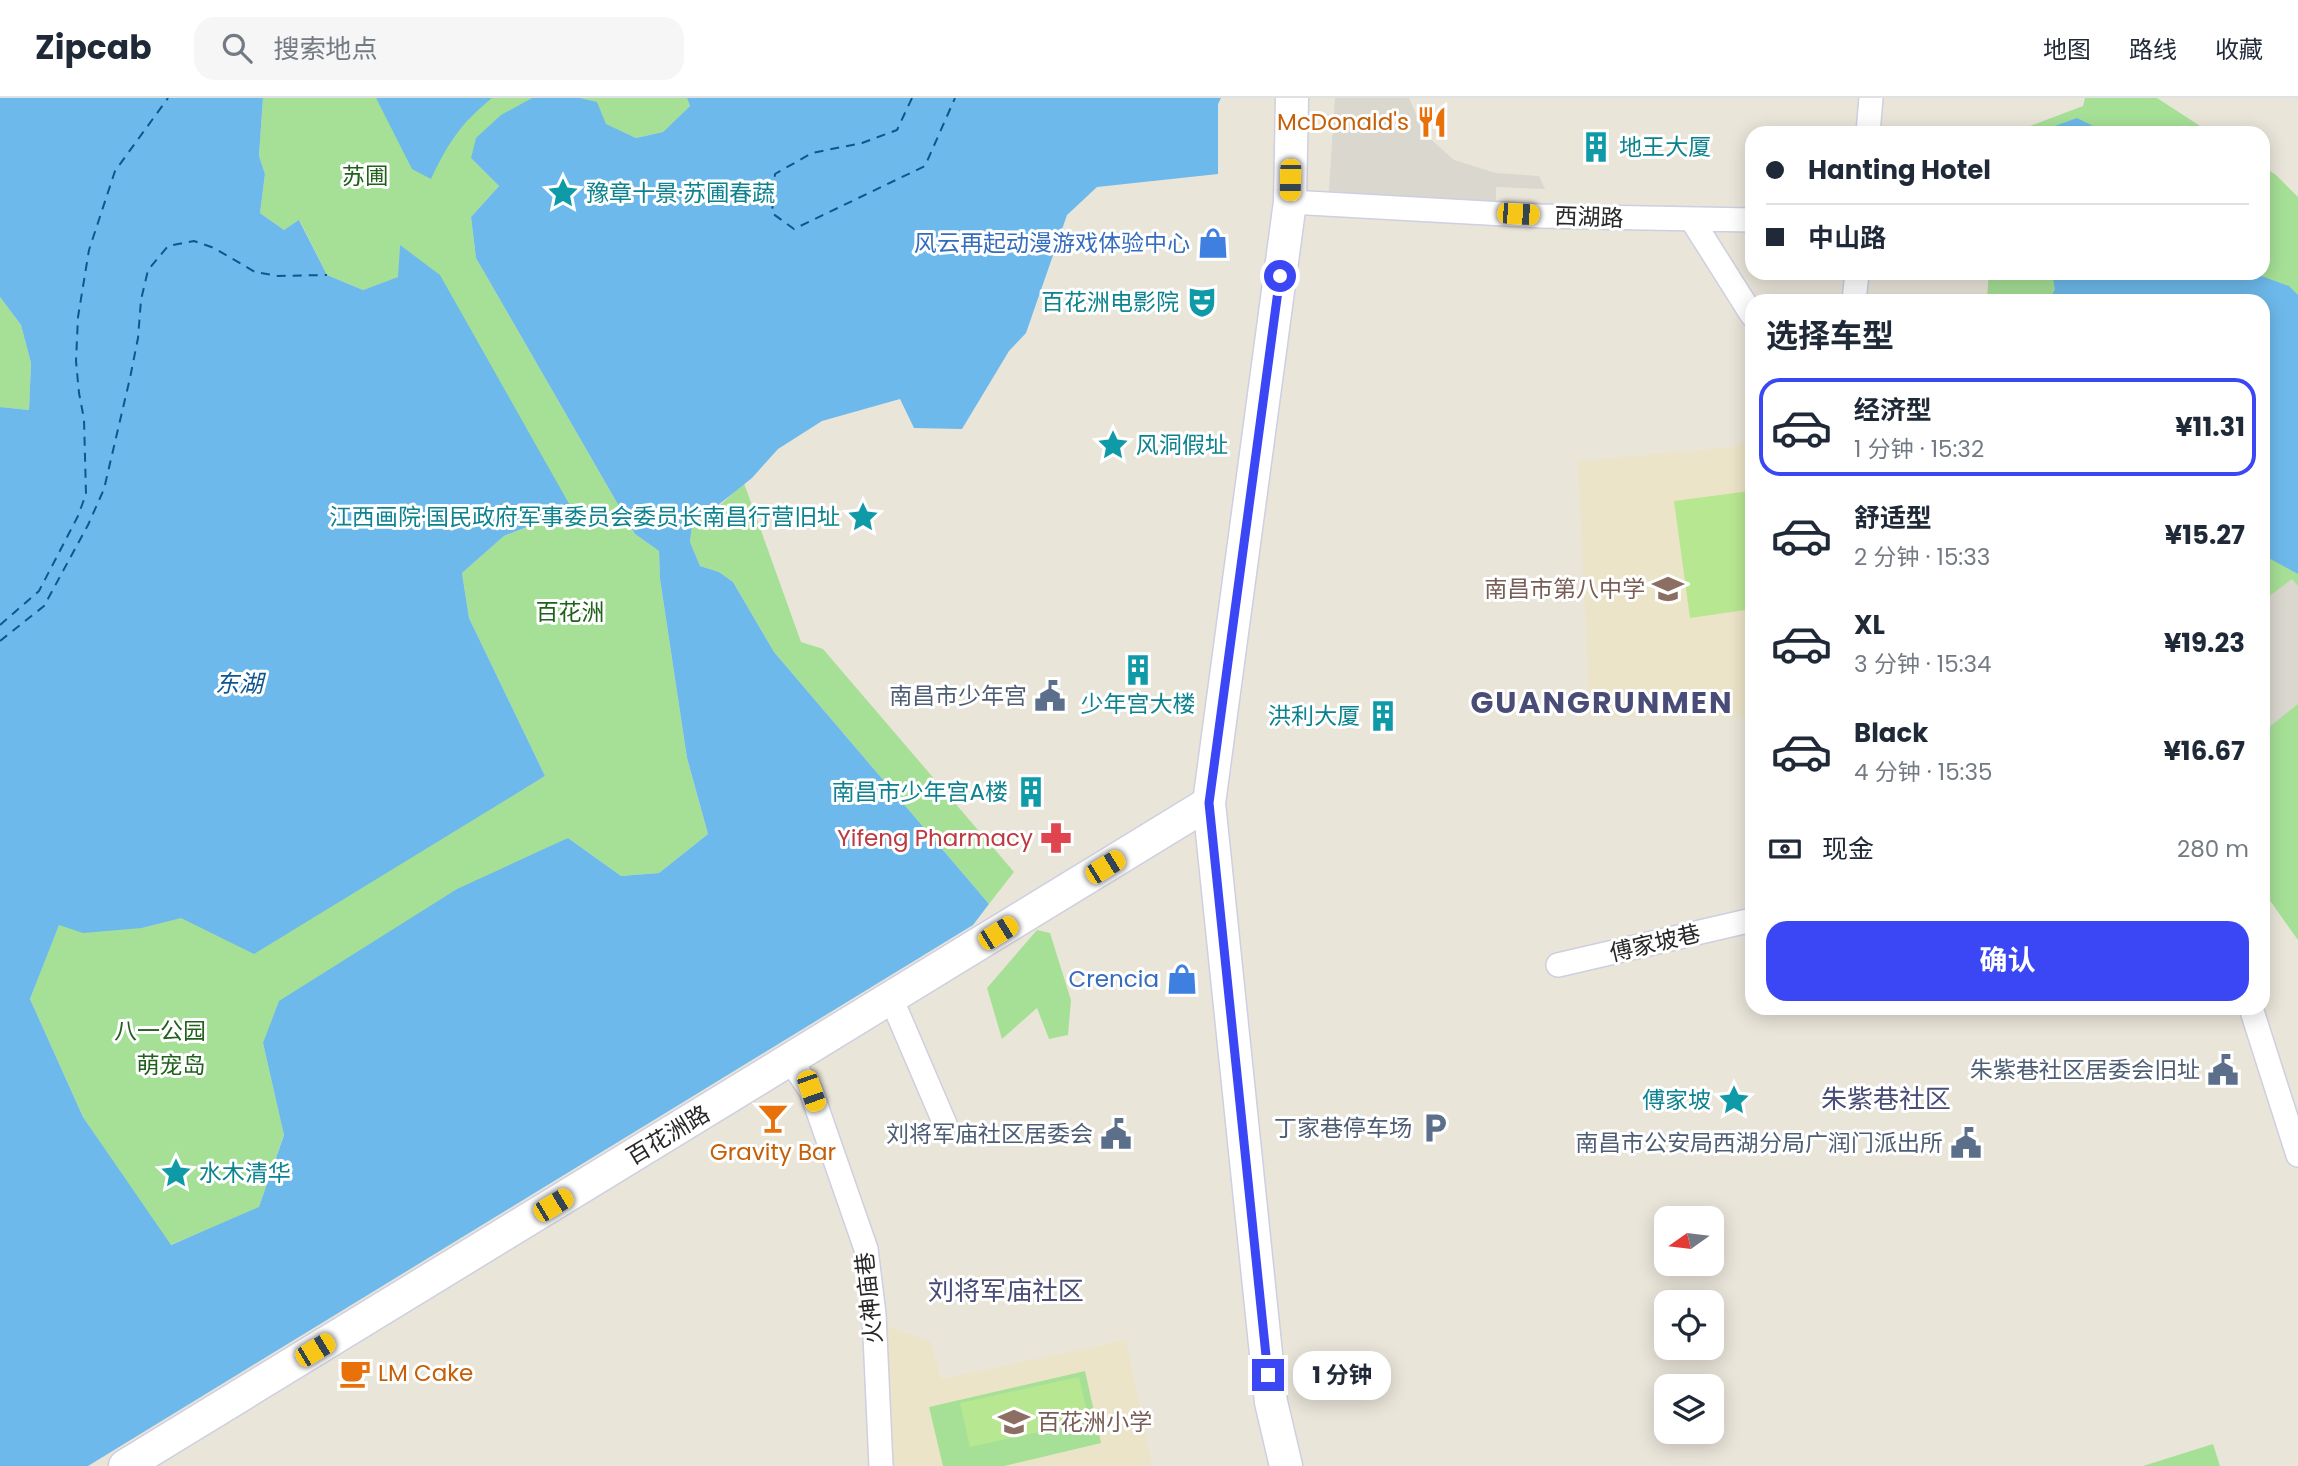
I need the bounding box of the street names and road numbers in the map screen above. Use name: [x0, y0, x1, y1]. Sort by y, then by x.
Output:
street label: 西湖路: [1554, 200, 1624, 234]
street label: 傅家坡巷: [1607, 917, 1703, 969]
street label: 百花洲路: [620, 1098, 716, 1172]
street label: 火神庙巷: [848, 1251, 890, 1345]

